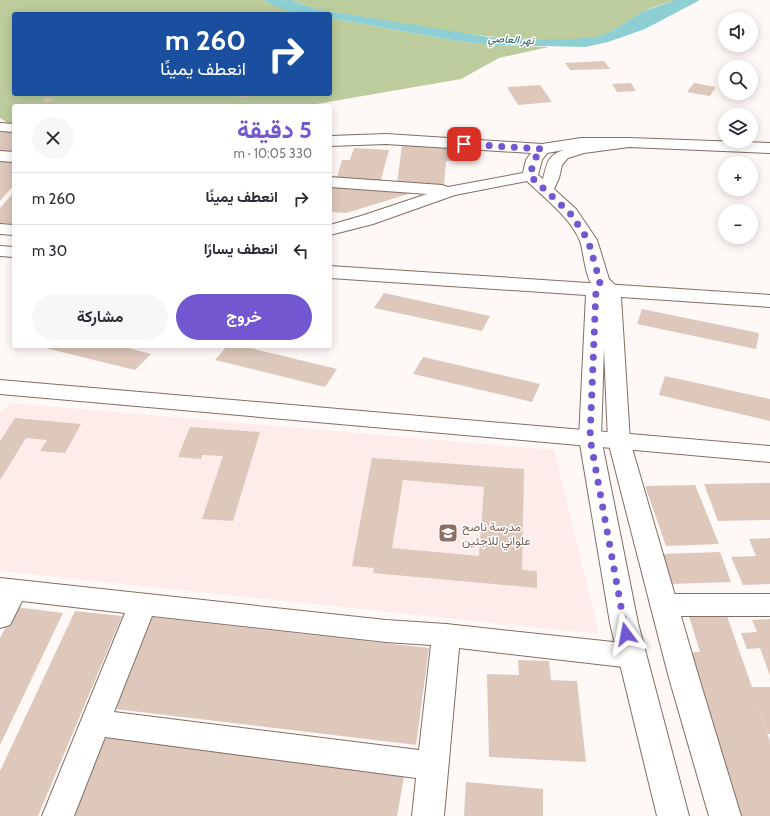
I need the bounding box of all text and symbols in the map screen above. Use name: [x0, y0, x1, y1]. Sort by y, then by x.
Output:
map controls: [718, 12, 758, 244]
button: sound: [718, 12, 758, 52]
text: 260 m: [165, 23, 246, 57]
icon: right: [260, 28, 312, 80]
water label: نهر العاصي: [487, 31, 535, 49]
text: انعطف يمينًا: [160, 58, 246, 80]
button: search: [718, 60, 758, 100]
button: layers: [718, 108, 758, 148]
text: 5 دقيقة: [237, 115, 312, 144]
button: close: [32, 117, 74, 159]
pin: [447, 127, 481, 161]
icon: arrive: [453, 133, 475, 155]
text: 330 m · 10:05: [233, 145, 312, 161]
button: +: [718, 156, 758, 196]
text: انعطف يمينًا: [205, 188, 278, 206]
icon: right: [290, 188, 312, 210]
text: 260 m: [32, 190, 75, 208]
button: −: [718, 204, 758, 244]
text: انعطف يسارًا: [204, 240, 278, 258]
icon: left: [290, 240, 312, 262]
text: 30 m: [32, 242, 67, 260]
button: مشاركة: [32, 294, 168, 340]
button: خروج: [176, 294, 312, 340]
place label: مدرسة ناصح علواني للاجئين: [462, 519, 531, 551]
school or university icon: مدرسة ناصح علواني للاجئين: [437, 522, 459, 544]
position arrow: [605, 613, 647, 655]

